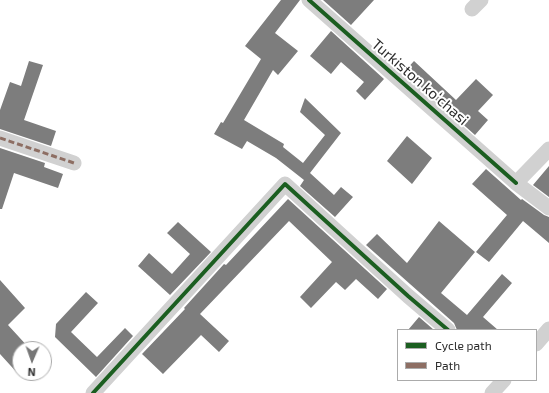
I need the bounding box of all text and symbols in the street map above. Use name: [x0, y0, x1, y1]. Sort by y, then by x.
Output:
street label: Turkiston koʻchasi: [368, 35, 472, 129]
legend: [397, 329, 537, 381]
text: Cycle path: [435, 338, 492, 352]
north arrow: [12, 341, 52, 381]
text: Path: [435, 358, 460, 372]
text: N: [27, 366, 36, 379]

